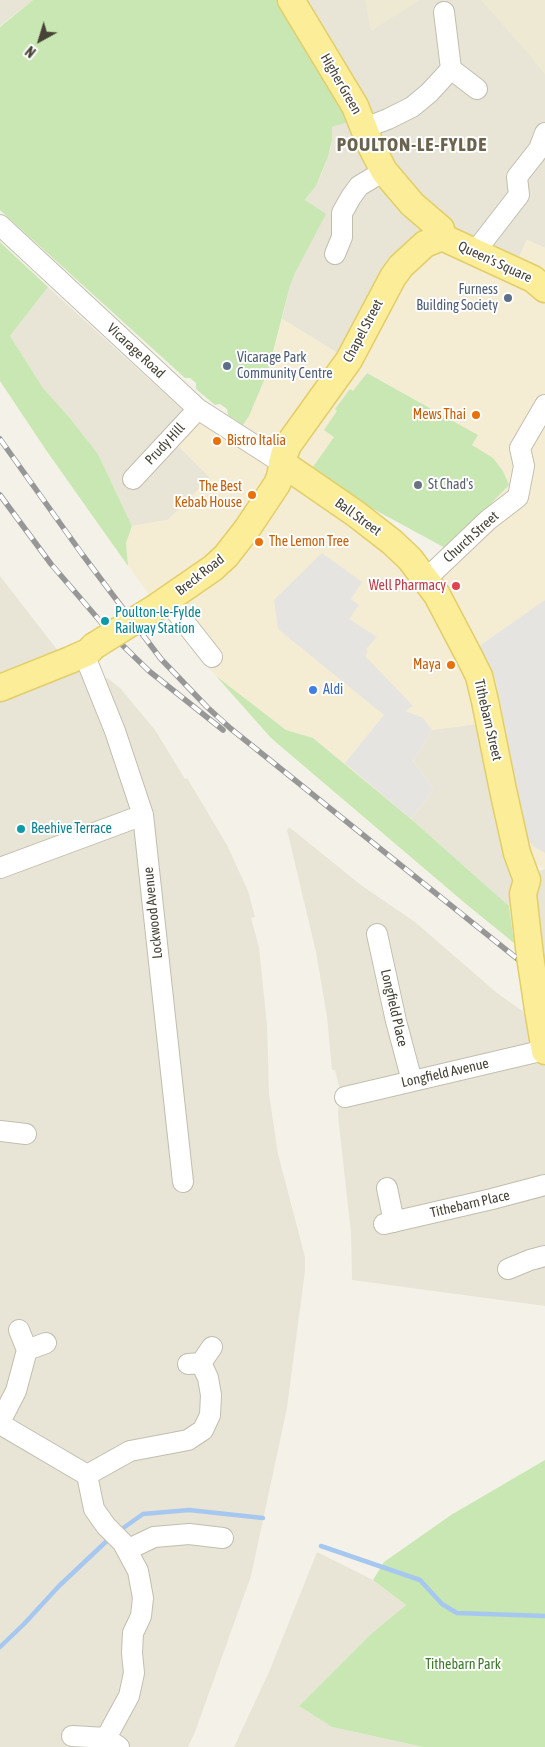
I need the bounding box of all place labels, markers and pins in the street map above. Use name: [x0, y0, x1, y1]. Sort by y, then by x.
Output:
place label: Furness Building Society: [416, 282, 498, 314]
marker: Furness Building Society: [502, 292, 514, 304]
place label: Vicarage Park Community Centre: [237, 350, 332, 382]
marker: Vicarage Park Community Centre: [221, 360, 233, 372]
place label: Mews Thai: [413, 407, 466, 423]
marker: Mews Thai: [470, 409, 482, 421]
place label: Bistro Italia: [227, 433, 286, 449]
marker: Bistro Italia: [211, 435, 223, 447]
place label: St Chad's: [428, 477, 473, 493]
place label: The Best Kebab House: [175, 479, 242, 512]
marker: St Chad's: [412, 479, 424, 491]
marker: The Best Kebab House: [246, 489, 258, 501]
place label: The Lemon Tree: [269, 534, 349, 550]
marker: The Lemon Tree: [253, 536, 265, 548]
place label: Well Pharmacy: [369, 578, 446, 594]
marker: Well Pharmacy: [450, 580, 462, 592]
place label: Poulton-le-Fylde Railway Station: [115, 605, 201, 638]
marker: Poulton-le-Fylde Railway Station: [99, 615, 111, 627]
place label: Maya: [413, 657, 441, 673]
marker: Maya: [445, 659, 457, 671]
place label: Aldi: [323, 682, 343, 698]
marker: Aldi: [307, 684, 319, 696]
place label: Beehive Terrace: [31, 821, 112, 837]
marker: Beehive Terrace: [15, 823, 27, 835]

